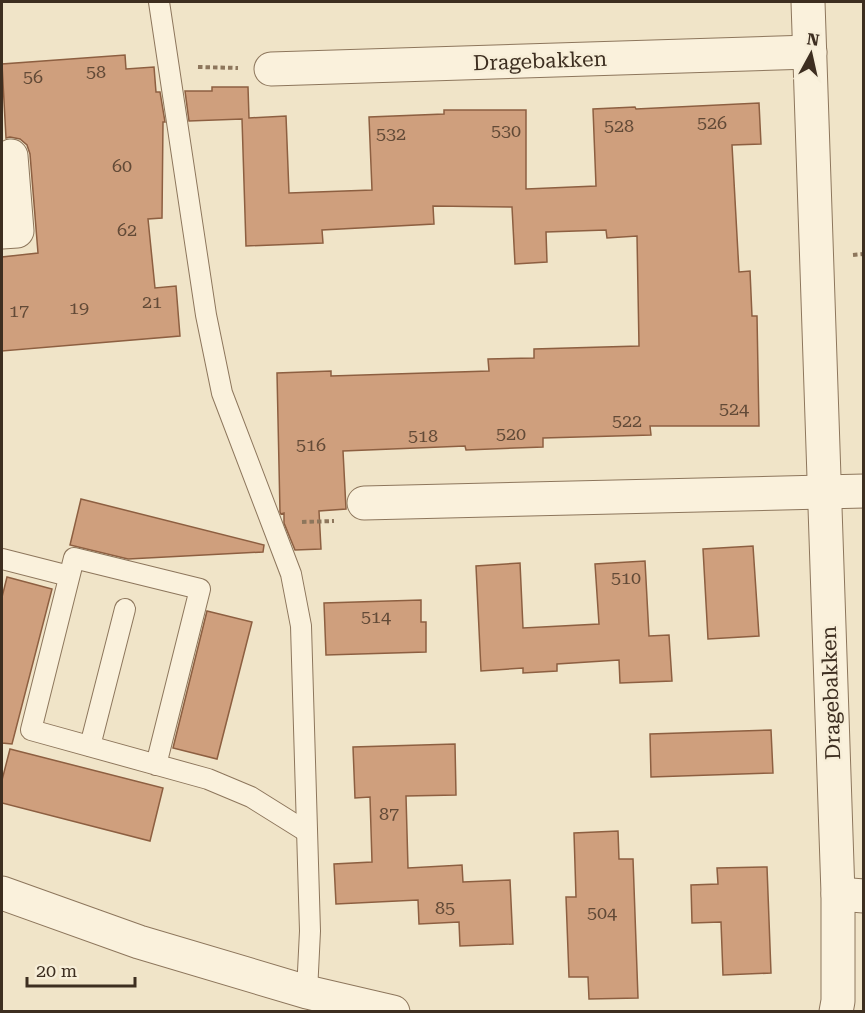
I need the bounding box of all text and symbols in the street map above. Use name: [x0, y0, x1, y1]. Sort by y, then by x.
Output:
north arrow: [781, 24, 841, 84]
text: N: [806, 29, 820, 50]
street label: Dragebakken: [473, 47, 608, 75]
house number: 58: [86, 61, 106, 82]
house number: 56: [23, 66, 43, 87]
house number: 526: [697, 112, 727, 133]
house number: 528: [604, 115, 634, 136]
house number: 530: [491, 120, 521, 141]
house number: 532: [376, 123, 406, 144]
house number: 60: [112, 155, 132, 176]
house number: 62: [117, 219, 137, 240]
house number: 21: [142, 291, 162, 312]
house number: 19: [69, 297, 89, 318]
house number: 17: [9, 300, 29, 321]
house number: 524: [719, 398, 749, 419]
house number: 522: [612, 410, 642, 431]
house number: 520: [496, 423, 526, 444]
house number: 518: [408, 425, 438, 446]
house number: 516: [296, 434, 326, 455]
house number: 510: [611, 567, 641, 588]
house number: 514: [361, 606, 391, 627]
street label: Dragebakken: [817, 625, 845, 760]
house number: 87: [379, 803, 399, 824]
house number: 85: [435, 897, 455, 918]
house number: 504: [587, 902, 617, 923]
scale bar: [27, 950, 135, 988]
text: 20 m: [36, 960, 77, 981]

